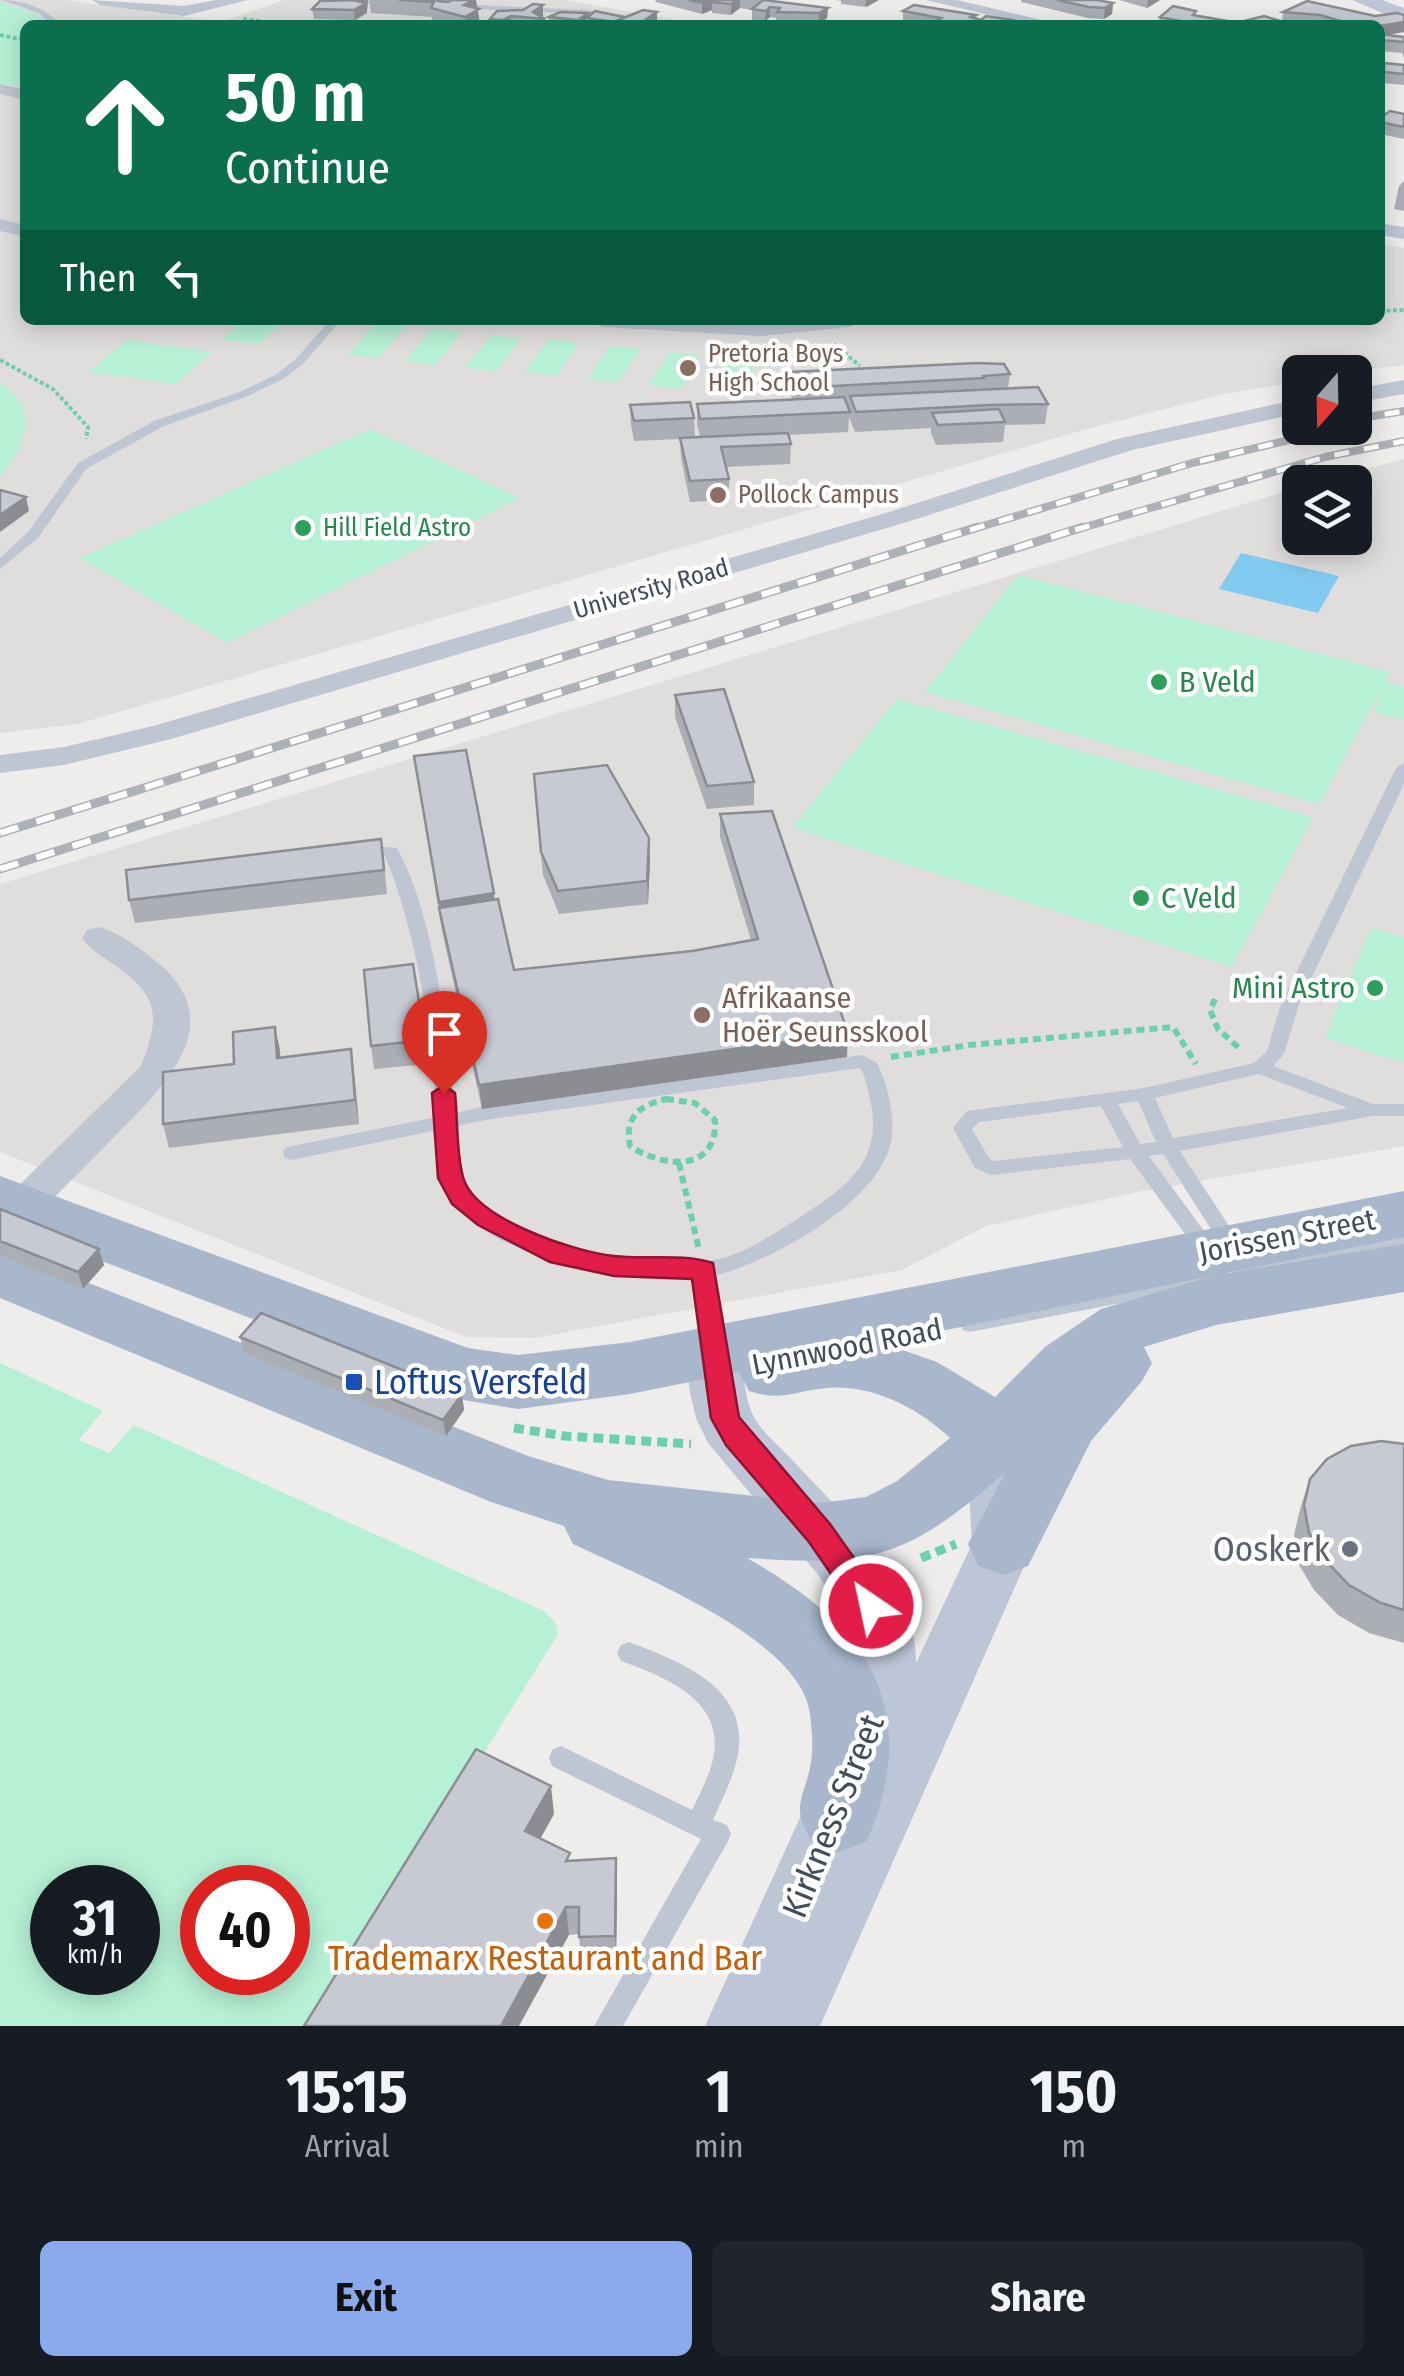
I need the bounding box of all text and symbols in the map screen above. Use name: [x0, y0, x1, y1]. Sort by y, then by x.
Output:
text: 50 m: [225, 56, 366, 140]
icon: ahead: [60, 60, 190, 190]
text: Continue: [225, 141, 390, 195]
icon: left: [156, 250, 211, 305]
text: Then: [60, 255, 136, 301]
place label: Pretoria Boys High School: [708, 339, 843, 398]
north arrow: [1282, 355, 1372, 445]
map controls: [1282, 355, 1372, 555]
marker: Pretoria Boys High School: [677, 357, 699, 379]
button: layers: [1282, 465, 1372, 555]
place label: Pollock Campus: [738, 480, 899, 510]
marker: Pollock Campus: [707, 484, 729, 506]
place label: Hill Field Astro: [323, 513, 471, 543]
marker: Hill Field Astro: [292, 517, 314, 539]
street label: University Road: [570, 553, 732, 625]
place label: B Veld: [1179, 664, 1256, 700]
marker: B Veld: [1148, 671, 1170, 693]
place label: C Veld: [1161, 880, 1236, 916]
marker: C Veld: [1130, 887, 1152, 909]
place label: Mini Astro: [1232, 970, 1355, 1006]
marker: Mini Astro: [1364, 977, 1386, 999]
place label: Afrikaanse Hoër Seunsskool: [722, 980, 928, 1050]
pin: [402, 991, 487, 1094]
marker: Afrikaanse Hoër Seunsskool: [691, 1004, 713, 1026]
icon: arrive: [417, 1006, 472, 1061]
street label: Jorissen Street: [1196, 1201, 1378, 1271]
street label: Lynnwood Road: [749, 1311, 945, 1383]
place label: Loftus Versfeld: [374, 1361, 587, 1403]
marker: Loftus Versfeld: [343, 1371, 365, 1393]
place label: Ooskerk: [1213, 1528, 1331, 1570]
marker: Ooskerk: [1339, 1538, 1361, 1560]
position arrow: [819, 1554, 923, 1658]
street label: Kirkness Street: [773, 1708, 893, 1924]
speed limit sign: 40: [180, 1865, 310, 1995]
text: 31: [73, 1888, 117, 1948]
marker: Trademarx Restaurant and Bar: [534, 1910, 556, 1932]
place label: Trademarx Restaurant and Bar: [328, 1937, 762, 1979]
text: km/h: [67, 1940, 123, 1970]
text: 15:15: [286, 2056, 408, 2128]
text: 1: [706, 2056, 732, 2128]
text: 150: [1030, 2056, 1118, 2128]
text: Arrival: [305, 2127, 389, 2165]
text: min: [694, 2127, 744, 2165]
text: m: [1062, 2127, 1086, 2165]
button: Exit: [40, 2241, 692, 2356]
button: Share: [712, 2241, 1364, 2356]

